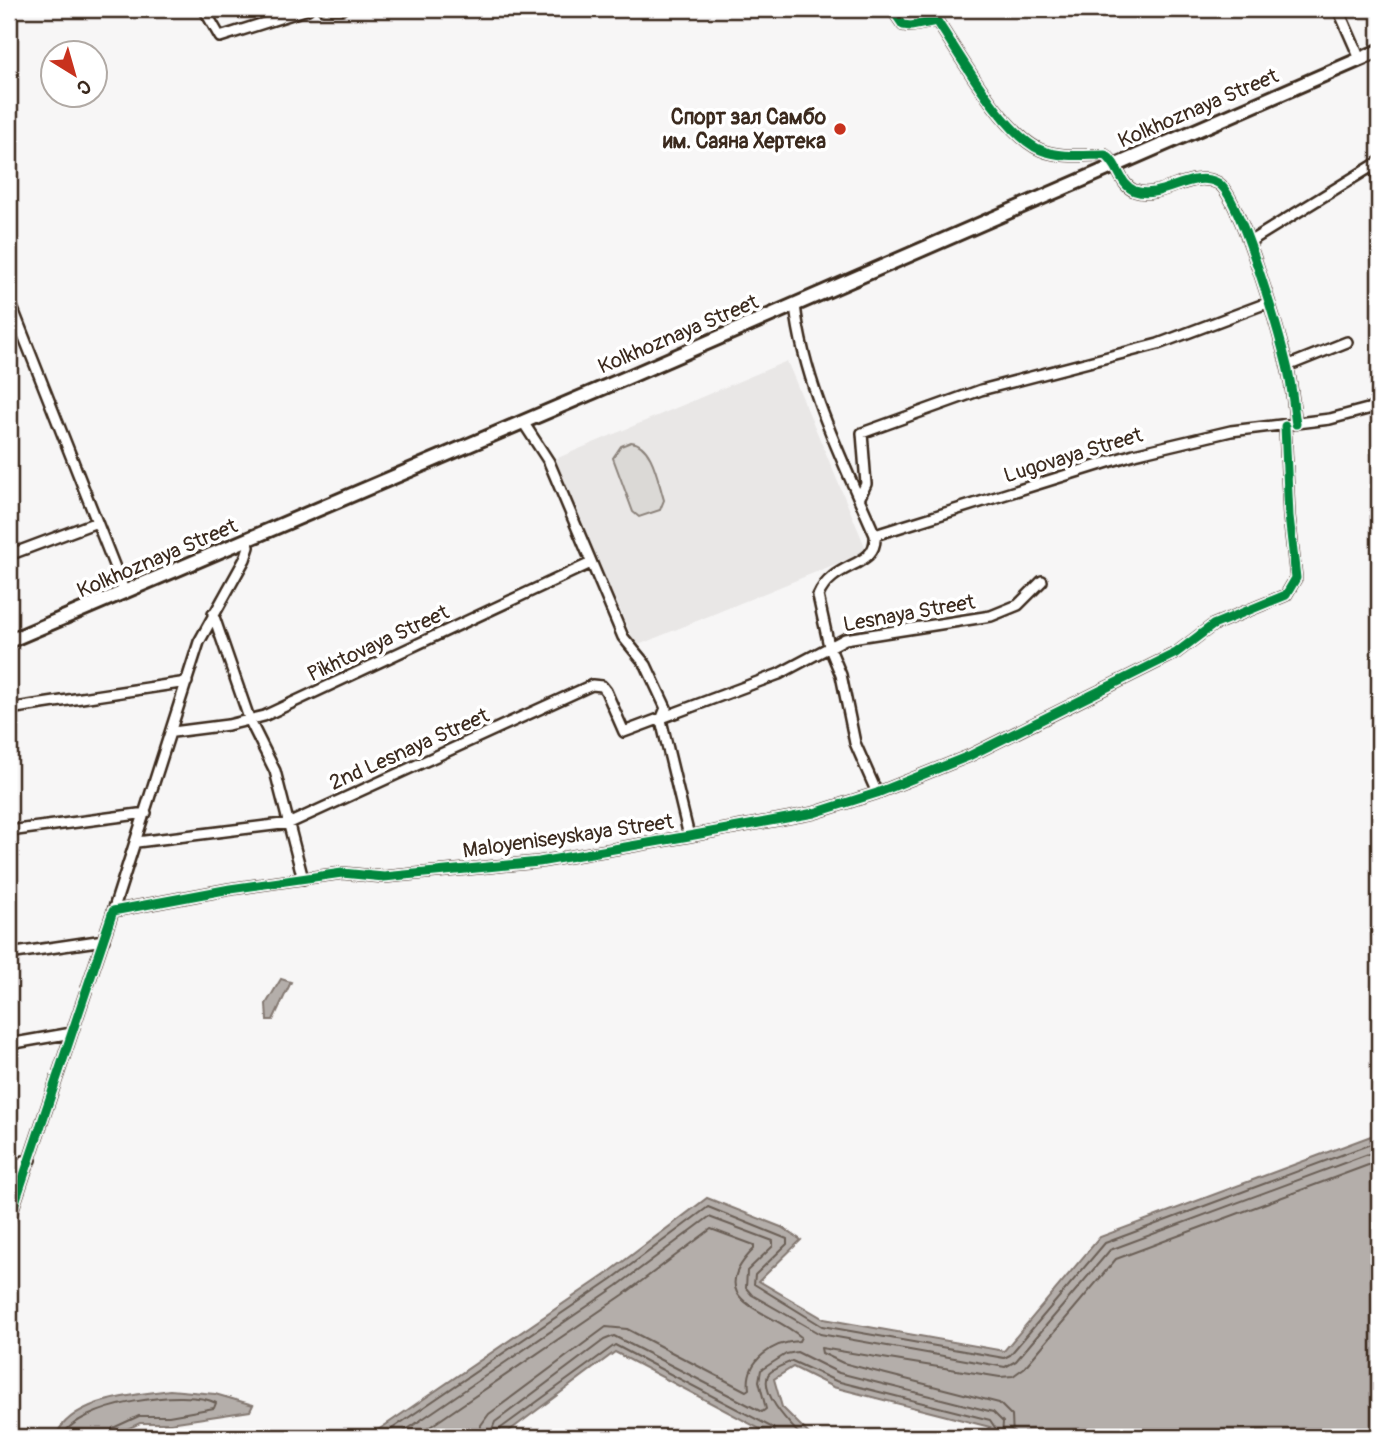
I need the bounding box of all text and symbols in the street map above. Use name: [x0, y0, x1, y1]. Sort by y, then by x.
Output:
north arrow: [38, 38, 108, 108]
street label: Kolkhoznaya Street: [1114, 62, 1283, 154]
text: С: [72, 74, 96, 100]
place label: Спорт зал Самбо им. Саяна Хертека: [662, 104, 827, 155]
marker: Спорт зал Самбо им. Саяна Хертека: [832, 121, 848, 137]
street label: Kolkhoznaya Street: [594, 288, 763, 380]
street label: Lugovaya Street: [1000, 421, 1146, 489]
street label: Kolkhoznaya Street: [73, 512, 242, 604]
street label: Lesnaya Street: [841, 589, 978, 638]
street label: Pikhtovaya Street: [303, 599, 454, 688]
street label: 2nd Lesnaya Street: [325, 702, 494, 797]
street label: Maloyeniseyskaya Street: [461, 808, 676, 865]

